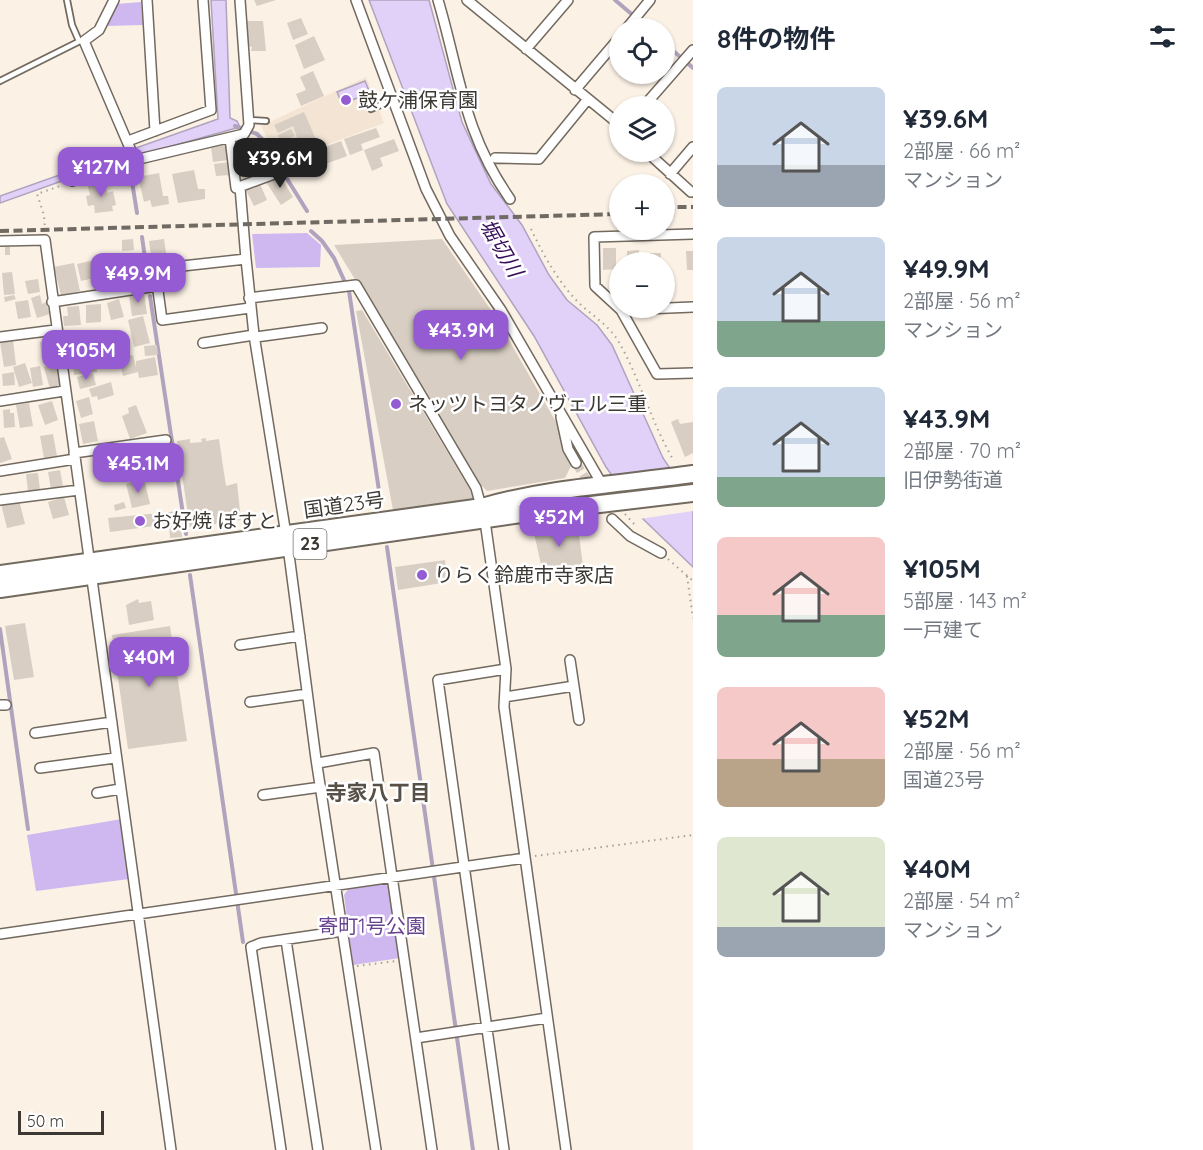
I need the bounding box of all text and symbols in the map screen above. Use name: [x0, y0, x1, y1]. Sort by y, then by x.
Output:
map controls: [609, 18, 675, 318]
button: locate: [609, 18, 675, 84]
icon: filters: [1146, 20, 1179, 53]
text: 8件の物件: [717, 22, 835, 55]
place label: 鼓ケ浦保育園: [358, 87, 478, 112]
marker: 鼓ケ浦保育園: [339, 93, 353, 107]
button: layers: [609, 96, 675, 162]
text: ¥39.6M: [903, 102, 988, 135]
icon: home: [765, 111, 837, 183]
pin: ¥39.6M: [231, 138, 329, 189]
text: 2部屋 · 66 m²: [903, 138, 1020, 163]
text: ¥39.6M: [247, 145, 313, 170]
pin: ¥127M: [59, 147, 143, 198]
text: ¥127M: [72, 154, 130, 179]
text: マンション: [903, 167, 1003, 192]
button: +: [609, 174, 675, 240]
water label: 堀切川: [475, 214, 530, 283]
button: −: [609, 252, 675, 318]
text: ¥49.9M: [903, 252, 990, 285]
pin: ¥49.9M: [89, 253, 187, 304]
text: ¥49.9M: [105, 260, 171, 285]
icon: home: [765, 261, 837, 333]
text: 2部屋 · 56 m²: [903, 288, 1021, 313]
pin: ¥43.9M: [412, 310, 510, 361]
text: ¥43.9M: [427, 317, 495, 342]
text: マンション: [903, 317, 1003, 342]
pin: ¥105M: [44, 330, 128, 381]
text: ¥105M: [56, 337, 116, 362]
place label: ネッツトヨタノヴェル三重: [408, 391, 647, 416]
marker: ネッツトヨタノヴェル三重: [389, 397, 403, 411]
text: ¥43.9M: [903, 402, 990, 435]
icon: home: [765, 411, 837, 483]
text: 2部屋 · 70 m²: [903, 438, 1021, 463]
pin: ¥45.1M: [89, 443, 187, 494]
text: ¥45.1M: [107, 450, 169, 475]
text: 旧伊勢街道: [903, 467, 1003, 492]
street label: 国道23号: [302, 486, 386, 523]
pin: ¥52M: [523, 497, 595, 548]
text: ¥52M: [533, 504, 585, 529]
place label: お好焼 ぽすと: [152, 508, 277, 533]
marker: お好焼 ぽすと: [133, 514, 147, 528]
road number: 23: [294, 529, 326, 559]
text: ¥105M: [903, 552, 981, 585]
icon: home: [765, 561, 837, 633]
place label: りらく鈴鹿市寺家店: [434, 562, 614, 587]
marker: りらく鈴鹿市寺家店: [415, 568, 429, 582]
text: 5部屋 · 143 m²: [903, 588, 1027, 613]
text: 一戸建て: [903, 617, 983, 642]
pin: ¥40M: [113, 637, 185, 688]
text: ¥40M: [123, 644, 175, 669]
text: ¥52M: [903, 702, 970, 735]
icon: home: [765, 711, 837, 783]
text: 2部屋 · 56 m²: [903, 738, 1021, 763]
text: 国道23号: [903, 767, 985, 792]
district label: 寺家八丁目: [326, 779, 431, 805]
text: ¥40M: [903, 852, 971, 885]
icon: home: [765, 861, 837, 933]
text: 2部屋 · 54 m²: [903, 888, 1020, 913]
park label: 寄町1号公園: [318, 913, 426, 938]
text: マンション: [903, 917, 1003, 942]
scale bar: [18, 1108, 104, 1136]
text: 50 m: [27, 1111, 64, 1131]

